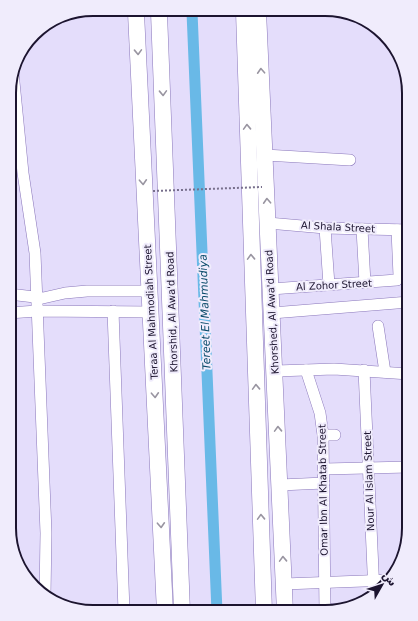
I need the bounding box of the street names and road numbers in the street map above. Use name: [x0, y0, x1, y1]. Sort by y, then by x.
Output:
street label: Al Shala Street: [301, 220, 375, 234]
street label: Teraa Al Mahmodiah Street: [142, 244, 160, 381]
street label: Khorshed, Al Awa'd Road: [263, 250, 281, 374]
street label: Khorshid, Al Awa'd Road: [164, 251, 180, 373]
street label: Al Zohor Street: [296, 278, 372, 292]
street label: Omar Ibn Al Khatab Street: [316, 424, 330, 556]
street label: Nour Al Islam Street: [362, 431, 376, 531]

